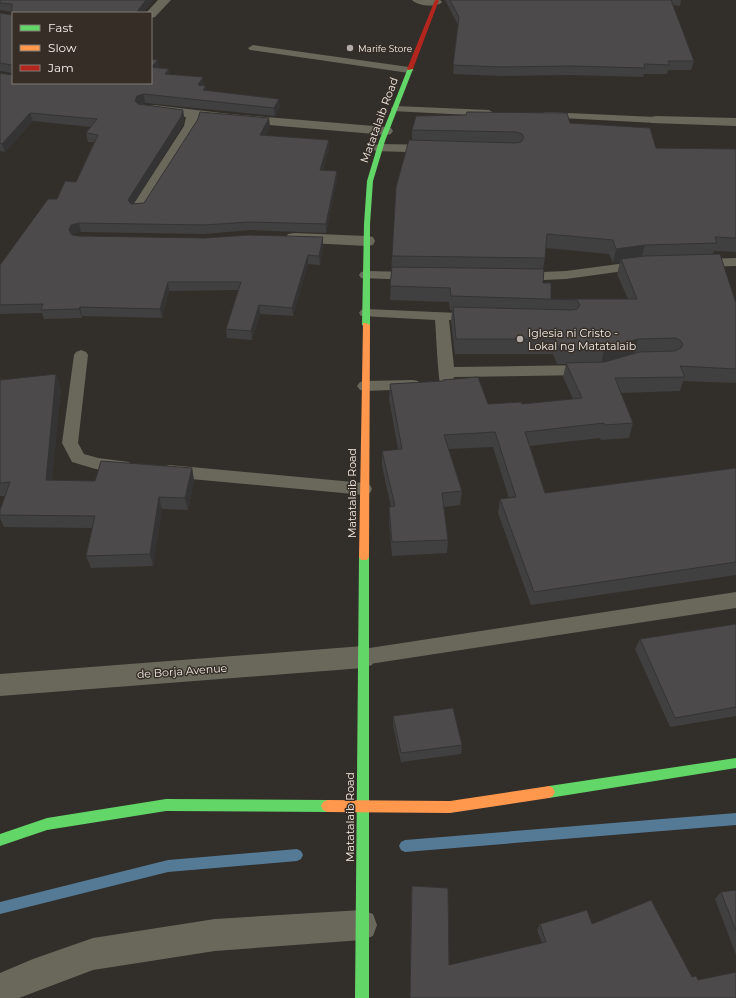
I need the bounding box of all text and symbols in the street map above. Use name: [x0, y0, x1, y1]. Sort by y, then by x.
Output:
legend: [12, 12, 152, 84]
text: Fast: [48, 20, 73, 35]
text: Slow: [48, 40, 77, 55]
marker: Marife Store: [345, 43, 355, 53]
place label: Marife Store: [358, 43, 413, 54]
text: Jam: [47, 60, 74, 75]
street label: Matatalaib Road: [357, 75, 401, 165]
place label: Iglesia ni Cristo - Lokal ng Matatalaib: [528, 326, 636, 353]
marker: Iglesia ni Cristo - Lokal ng Matatalaib: [515, 334, 525, 344]
street label: Matatalaib Road: [345, 448, 359, 538]
street label: de Borja Avenue: [136, 661, 228, 681]
street label: Matatalaib Road: [343, 772, 357, 862]

